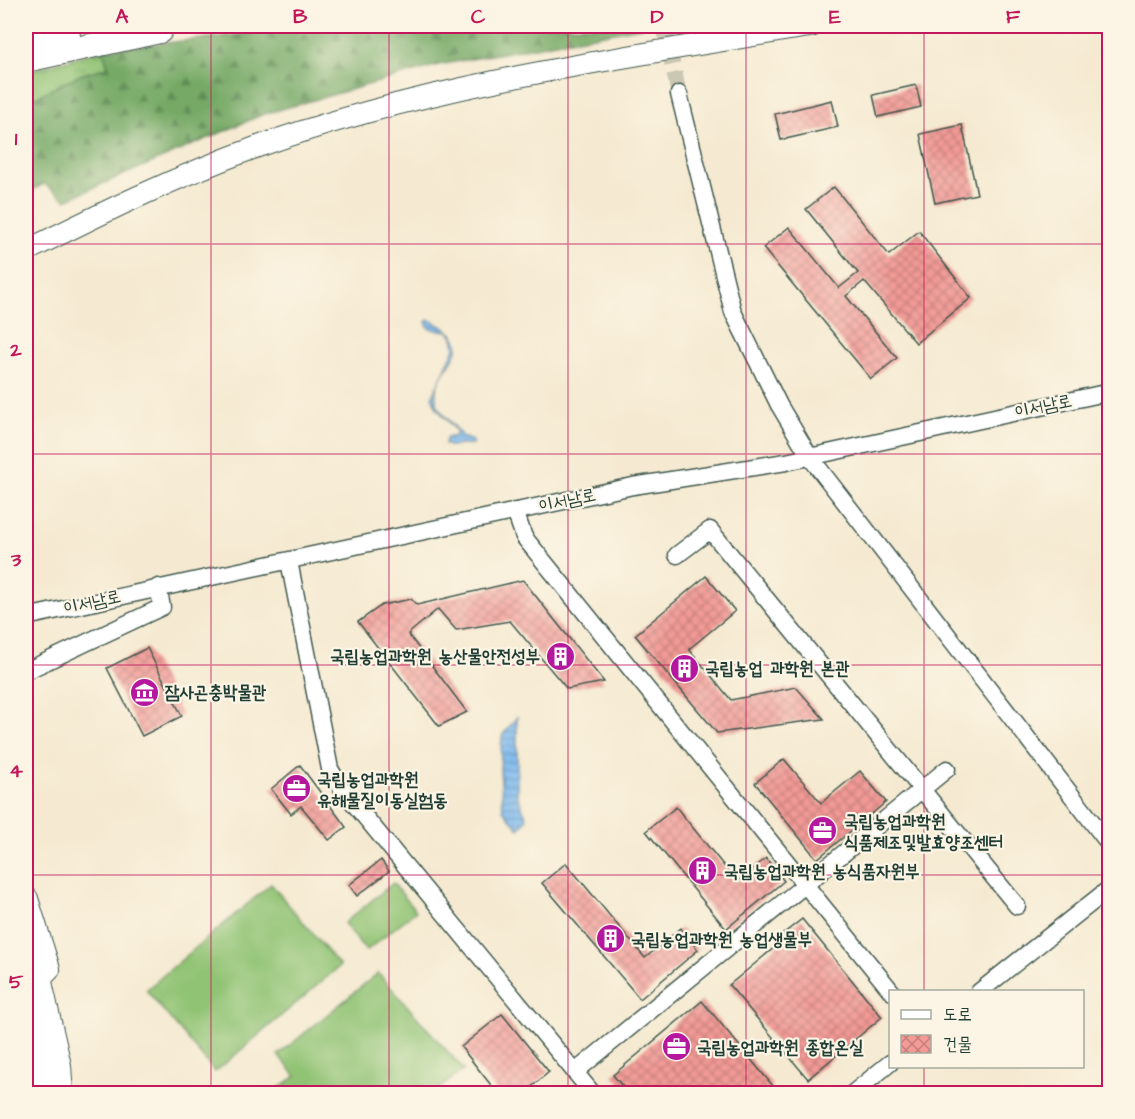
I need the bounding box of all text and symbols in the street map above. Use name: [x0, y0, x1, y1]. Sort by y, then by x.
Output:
text: A: [116, 3, 129, 31]
text: B: [293, 3, 308, 31]
text: C: [471, 3, 486, 31]
text: D: [651, 3, 664, 31]
text: E: [829, 3, 841, 31]
text: F: [1006, 3, 1021, 31]
text: 1: [15, 125, 18, 153]
text: 2: [9, 336, 22, 364]
street label: 이서남로: [1012, 388, 1074, 425]
street label: 이서남로: [536, 482, 598, 519]
text: 3: [10, 546, 22, 574]
street label: 이서남로: [61, 584, 123, 621]
building icon: 국립농업과학원 농산물안전성부: [545, 640, 577, 672]
place label: 국립농업과학원 농산물안전성부: [330, 644, 540, 669]
building icon: 국립농업 과학원 본관: [668, 652, 700, 684]
place label: 국립농업 과학원 본관: [705, 656, 850, 681]
museum icon: 잠사곤충박물관: [128, 676, 160, 708]
place label: 잠사곤충박물관: [164, 680, 267, 705]
text: 4: [9, 757, 23, 785]
place label: 국립농업과학원 유해물질이동실험동: [317, 767, 447, 813]
office icon: 국립농업과학원 유해물질이동실험동: [280, 773, 312, 805]
place label: 국립농업과학원 식품제조및발효양조센터: [844, 809, 1003, 855]
office icon: 국립농업과학원 식품제조및발효양조센터: [807, 815, 839, 847]
building icon: 국립농업과학원 농식품자원부: [687, 855, 719, 887]
place label: 국립농업과학원 농식품자원부: [724, 859, 920, 884]
building icon: 국립농업과학원 농업생물부: [594, 923, 626, 955]
place label: 국립농업과학원 농업생물부: [631, 927, 812, 952]
text: 5: [9, 968, 24, 996]
legend: [889, 990, 1084, 1068]
text: 도로: [943, 1002, 972, 1027]
office icon: 국립농업과학원 종합온실: [660, 1031, 692, 1063]
text: 건물: [943, 1032, 972, 1057]
place label: 국립농업과학원 종합온실: [697, 1035, 864, 1060]

